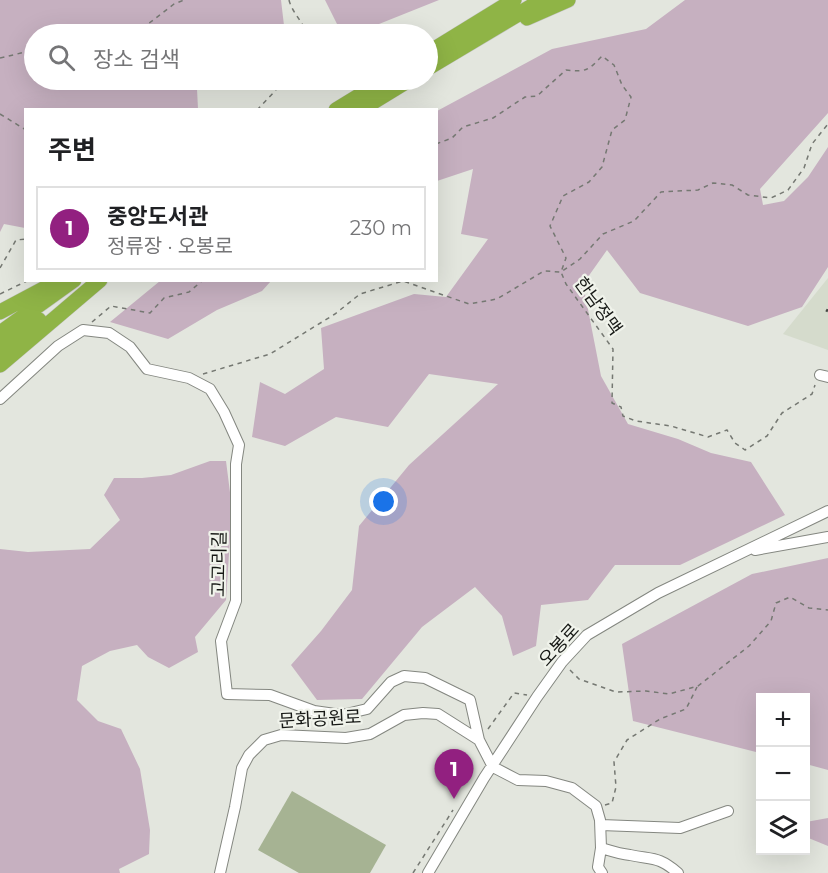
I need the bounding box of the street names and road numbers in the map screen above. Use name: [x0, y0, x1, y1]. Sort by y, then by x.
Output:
street label: 한남정맥: [570, 273, 626, 339]
street label: 고고리길: [207, 531, 231, 597]
street label: 오봉로: [534, 619, 584, 671]
street label: 문화공원로: [278, 706, 362, 732]

